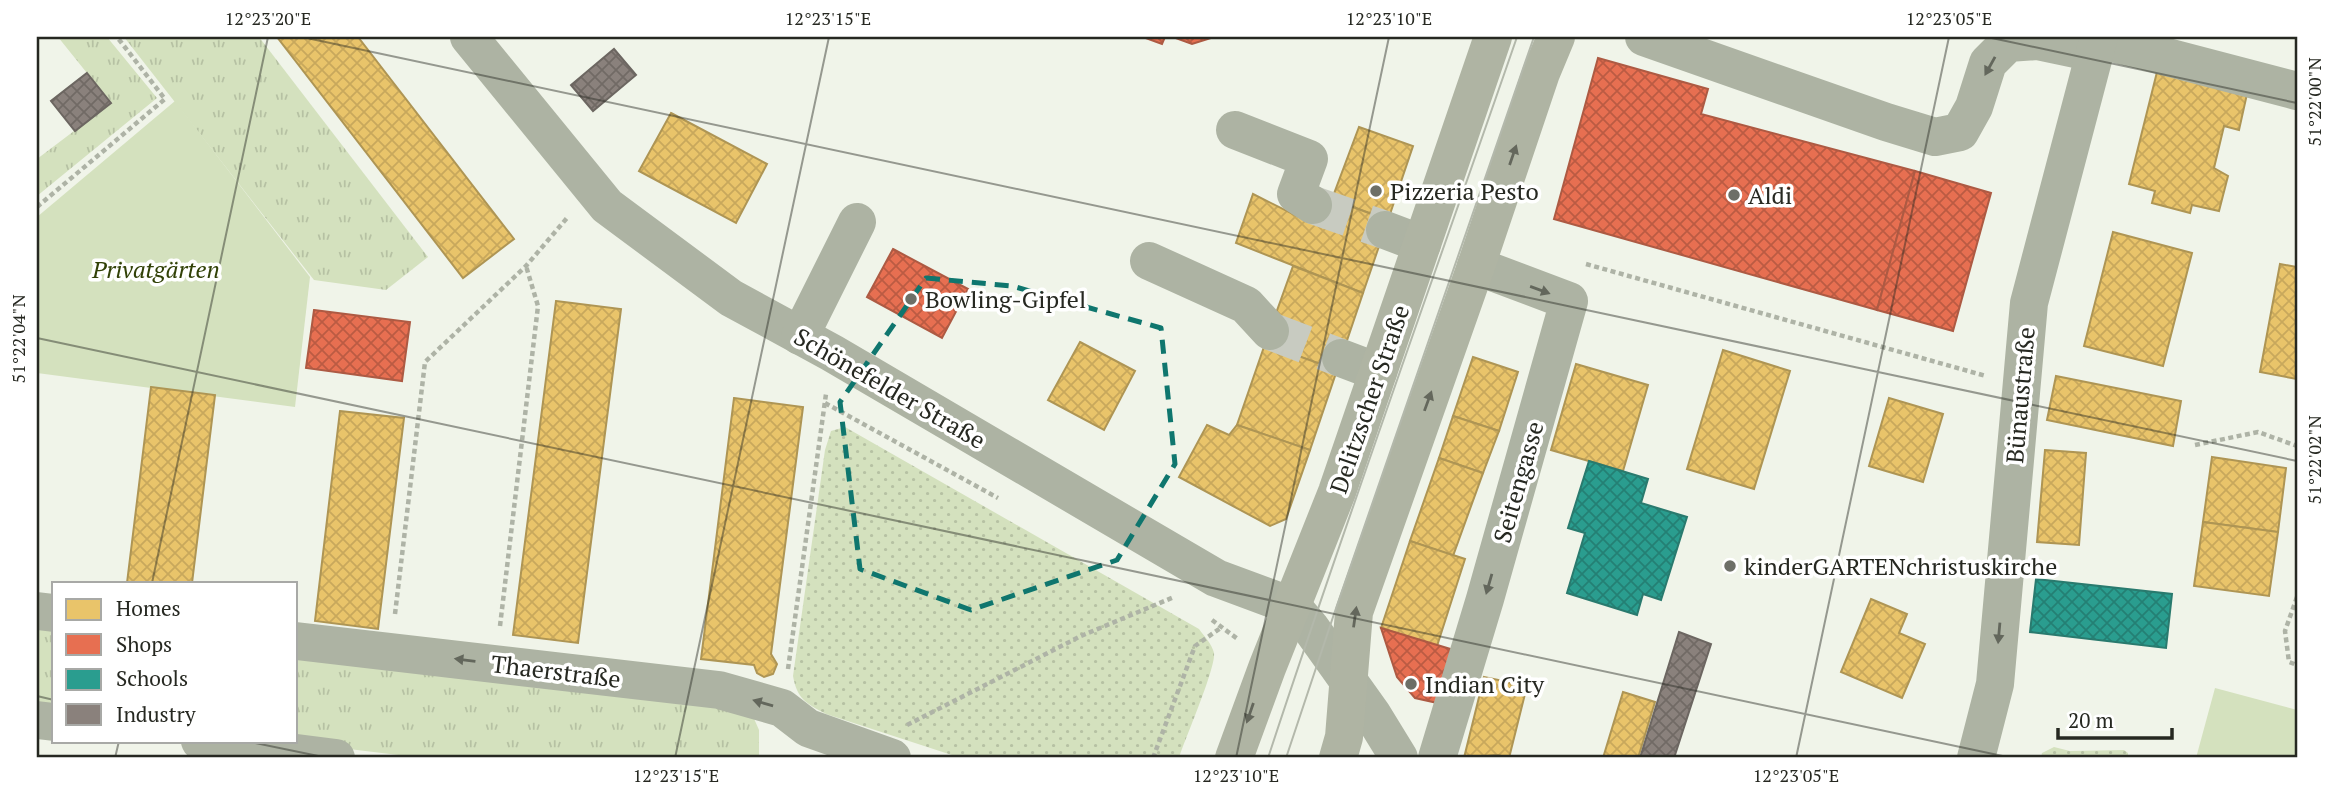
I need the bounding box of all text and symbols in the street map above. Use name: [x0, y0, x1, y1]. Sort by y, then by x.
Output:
text: 12°23'20"E: [225, 6, 311, 30]
text: 12°23'15"E: [785, 6, 871, 30]
text: 12°23'10"E: [1346, 6, 1432, 30]
text: 12°23'05"E: [1906, 6, 1992, 30]
one-way arrow: [1984, 56, 1997, 76]
text: 51°22'00"N: [2302, 57, 2326, 147]
one-way arrow: [1508, 144, 1519, 165]
place label: Pizzeria Pesto: [1390, 175, 1539, 207]
place label: Aldi: [1748, 179, 1792, 211]
marker: Pizzeria Pesto: [1368, 183, 1384, 199]
marker: Aldi: [1726, 187, 1742, 203]
park label: Privatgärten: [91, 253, 220, 285]
place label: Bowling-Gipfel: [925, 283, 1086, 315]
one-way arrow: [1529, 285, 1550, 296]
marker: Bowling-Gipfel: [903, 291, 919, 307]
text: 51°22'04"N: [6, 294, 30, 384]
street label: Delitzscher Straße: [1322, 300, 1416, 498]
street label: Schönefelder Straße: [789, 320, 991, 456]
street label: Bünaustraße: [1998, 326, 2042, 464]
one-way arrow: [1422, 391, 1433, 412]
text: 51°22'02"N: [2302, 415, 2326, 505]
street label: Seitengasse: [1485, 418, 1551, 546]
place label: kinderGARTENchristuskirche: [1744, 550, 2057, 582]
marker: kinderGARTENchristuskirche: [1722, 558, 1738, 574]
one-way arrow: [1483, 574, 1494, 596]
legend: [52, 582, 298, 742]
text: Homes: [116, 594, 181, 622]
one-way arrow: [1349, 606, 1360, 628]
one-way arrow: [1993, 623, 2004, 645]
text: Shops: [116, 630, 172, 658]
street label: Thaerstraße: [489, 647, 623, 695]
one-way arrow: [454, 654, 476, 665]
text: Schools: [116, 664, 188, 692]
place label: Indian City: [1425, 668, 1545, 700]
marker: Indian City: [1403, 676, 1419, 692]
one-way arrow: [752, 697, 773, 707]
scale bar: [2058, 697, 2171, 741]
text: Industry: [116, 700, 196, 728]
one-way arrow: [1244, 702, 1255, 723]
text: 20 m: [2068, 706, 2114, 734]
text: 12°23'15"E: [633, 763, 719, 787]
text: 12°23'10"E: [1193, 763, 1279, 787]
text: 12°23'05"E: [1753, 763, 1839, 787]

